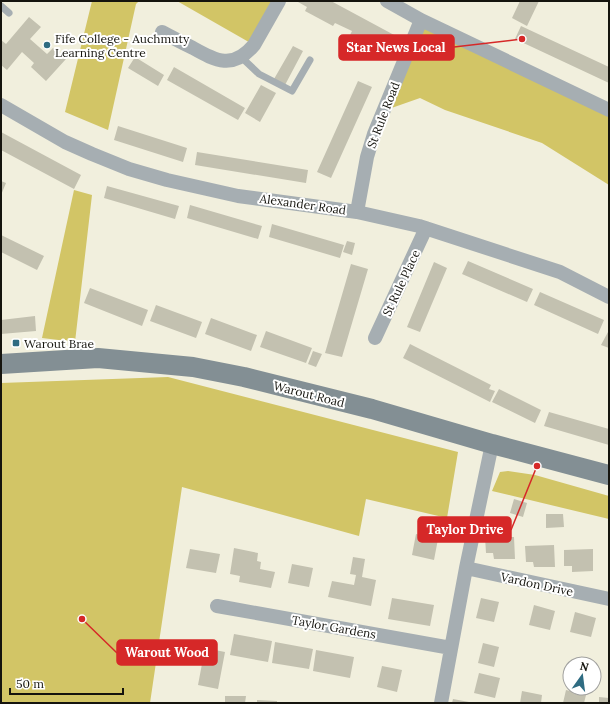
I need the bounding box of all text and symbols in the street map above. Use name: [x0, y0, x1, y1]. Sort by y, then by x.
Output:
place label: Fife College - Auchmuty Learning Centre: [55, 31, 190, 60]
callout: Star News Local: [339, 35, 454, 60]
text: Star News Local: [346, 39, 446, 56]
marker: Fife College - Auchmuty Learning Centre: [42, 40, 52, 50]
street label: St Rule Road: [363, 80, 403, 150]
street label: Alexander Road: [258, 190, 347, 217]
street label: St Rule Place: [379, 247, 423, 319]
place label: Warout Brae: [24, 336, 94, 351]
marker: Warout Brae: [11, 338, 21, 348]
street label: Warout Road: [272, 378, 346, 410]
callout: Taylor Drive: [418, 517, 511, 542]
text: Taylor Drive: [427, 521, 503, 538]
street label: Vardon Drive: [499, 569, 575, 599]
street label: Taylor Gardens: [291, 612, 378, 642]
callout: Warout Wood: [117, 640, 217, 665]
text: Warout Wood: [125, 644, 209, 661]
north arrow: [562, 656, 602, 696]
text: N: [579, 658, 591, 674]
scale bar: [10, 670, 123, 696]
text: 50 m: [16, 676, 44, 691]

